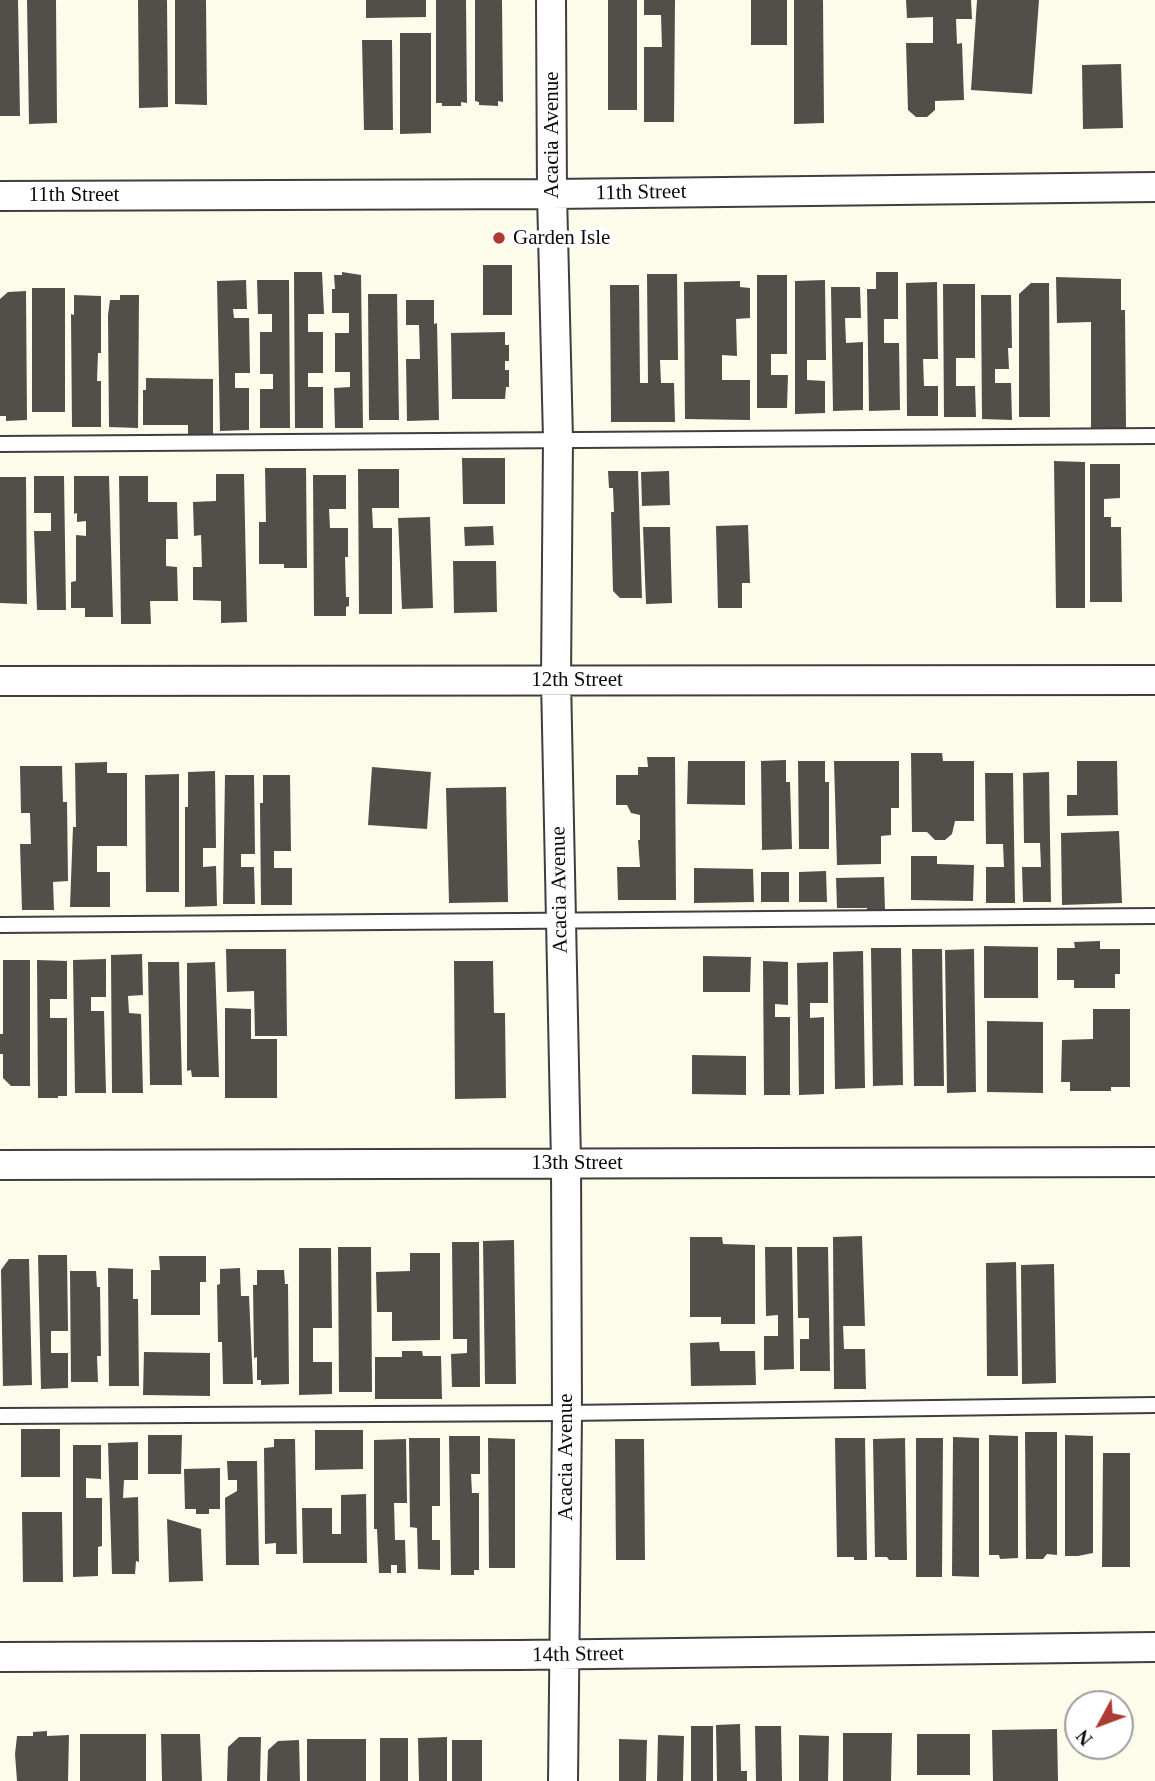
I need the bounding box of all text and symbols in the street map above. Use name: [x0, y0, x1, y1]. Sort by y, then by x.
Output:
street label: Acacia Avenue: [539, 71, 565, 199]
street label: 11th Street: [595, 180, 687, 206]
street label: 11th Street: [29, 182, 119, 208]
place label: Garden Isle: [513, 225, 610, 251]
marker: Garden Isle: [491, 230, 507, 246]
street label: 12th Street: [531, 667, 623, 693]
street label: Acacia Avenue: [546, 826, 574, 954]
street label: 13th Street: [531, 1150, 623, 1176]
street label: Acacia Avenue: [553, 1393, 579, 1521]
street label: 14th Street: [532, 1642, 624, 1668]
north arrow: [1064, 1690, 1134, 1760]
text: N: [1072, 1726, 1097, 1750]

